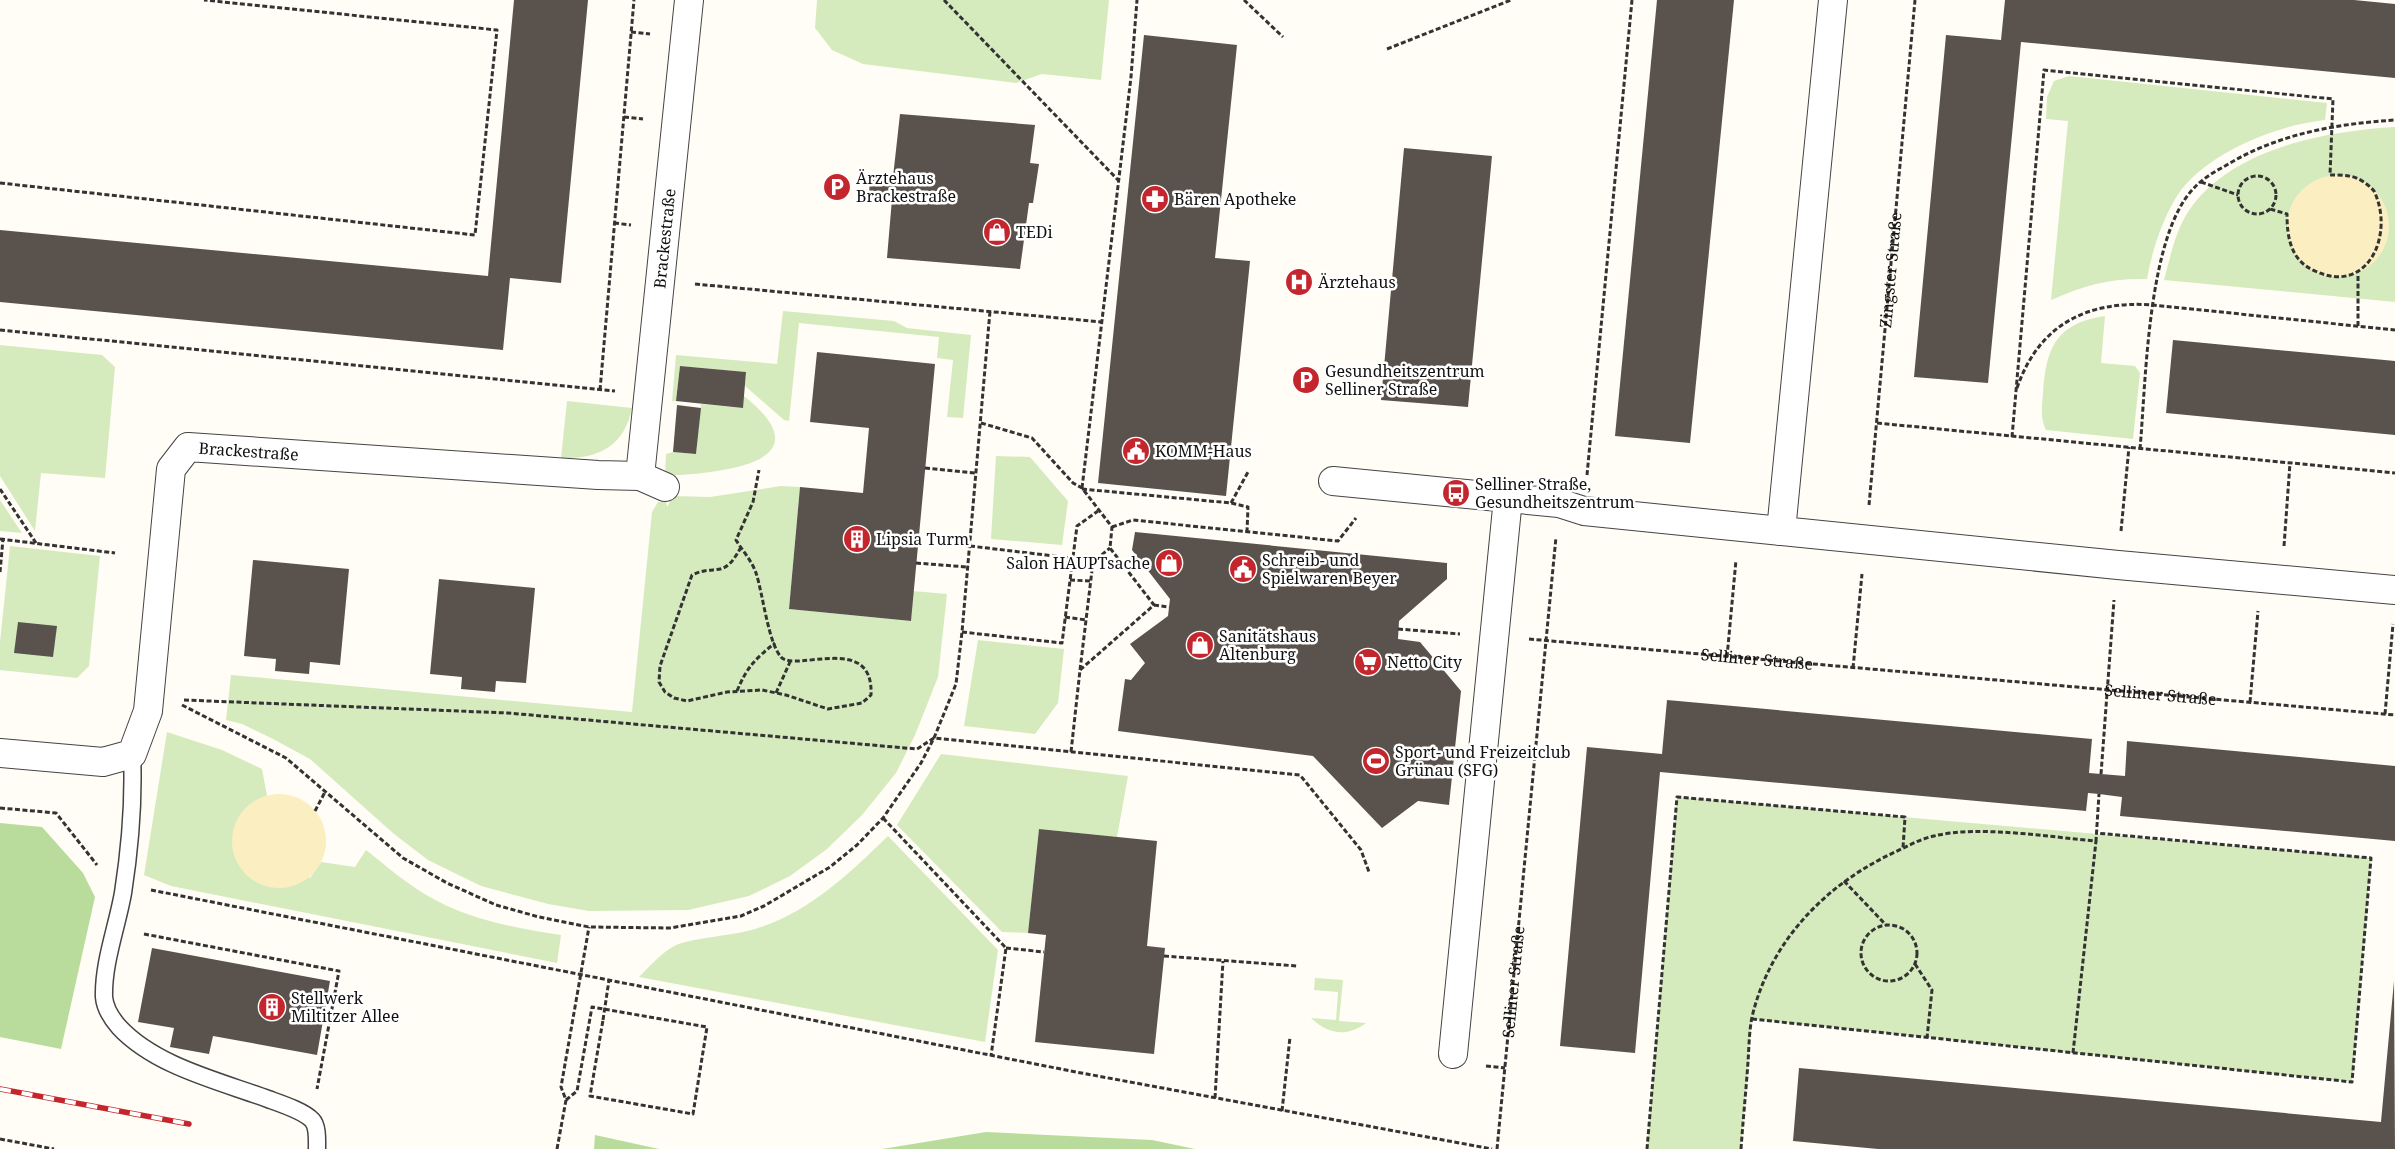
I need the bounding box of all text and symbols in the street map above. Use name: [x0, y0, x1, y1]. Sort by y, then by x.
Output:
place label: Ärztehaus Brackestraße: [856, 167, 956, 207]
parking icon: Ärztehaus Brackestraße: [822, 172, 852, 202]
pharmacy icon: Bären Apotheke: [1140, 184, 1170, 214]
street label: Brackestraße: [648, 188, 681, 289]
place label: Bären Apotheke: [1174, 188, 1296, 210]
street label: Zingster Straße: [1874, 211, 1907, 329]
shop icon: TEDi: [982, 217, 1012, 247]
place label: TEDi: [1016, 221, 1053, 243]
hospital icon: Ärztehaus: [1284, 267, 1314, 297]
place label: Ärztehaus: [1318, 271, 1396, 293]
place label: Gesundheitszentrum Selliner Straße: [1325, 360, 1485, 400]
parking icon: Gesundheitszentrum Selliner Straße: [1291, 365, 1321, 395]
public building icon: KOMM-Haus: [1121, 436, 1151, 466]
street label: Brackestraße: [198, 437, 299, 466]
place label: KOMM-Haus: [1155, 440, 1252, 462]
place label: Selliner Straße, Gesundheitszentrum: [1475, 473, 1635, 513]
bus stop icon: Selliner Straße, Gesundheitszentrum: [1441, 478, 1471, 508]
building icon: Lipsia Turm: [842, 524, 872, 554]
place label: Lipsia Turm: [876, 528, 969, 550]
shop icon: Salon HAUPTsache: [1154, 548, 1184, 578]
place label: Schreib- und Spielwaren Beyer: [1262, 549, 1397, 589]
place label: Salon HAUPTsache: [1006, 552, 1150, 574]
public building icon: Schreib- und Spielwaren Beyer: [1228, 554, 1258, 584]
place label: Sanitätshaus Altenburg: [1219, 625, 1316, 665]
shop icon: Sanitätshaus Altenburg: [1185, 630, 1215, 660]
street label: Selliner Straße: [1700, 643, 1814, 675]
supermarket icon: Netto City: [1353, 647, 1383, 677]
place label: Netto City: [1387, 651, 1463, 673]
street label: Selliner Straße: [2104, 679, 2218, 710]
place label: Sport- und Freizeitclub Grünau (SFG): [1395, 741, 1570, 781]
sports icon: Sport- und Freizeitclub Grünau (SFG): [1361, 746, 1391, 776]
street label: Selliner Straße: [1497, 925, 1529, 1039]
place label: Stellwerk Miltitzer Allee: [291, 987, 399, 1027]
building icon: Stellwerk Miltitzer Allee: [257, 992, 287, 1022]

